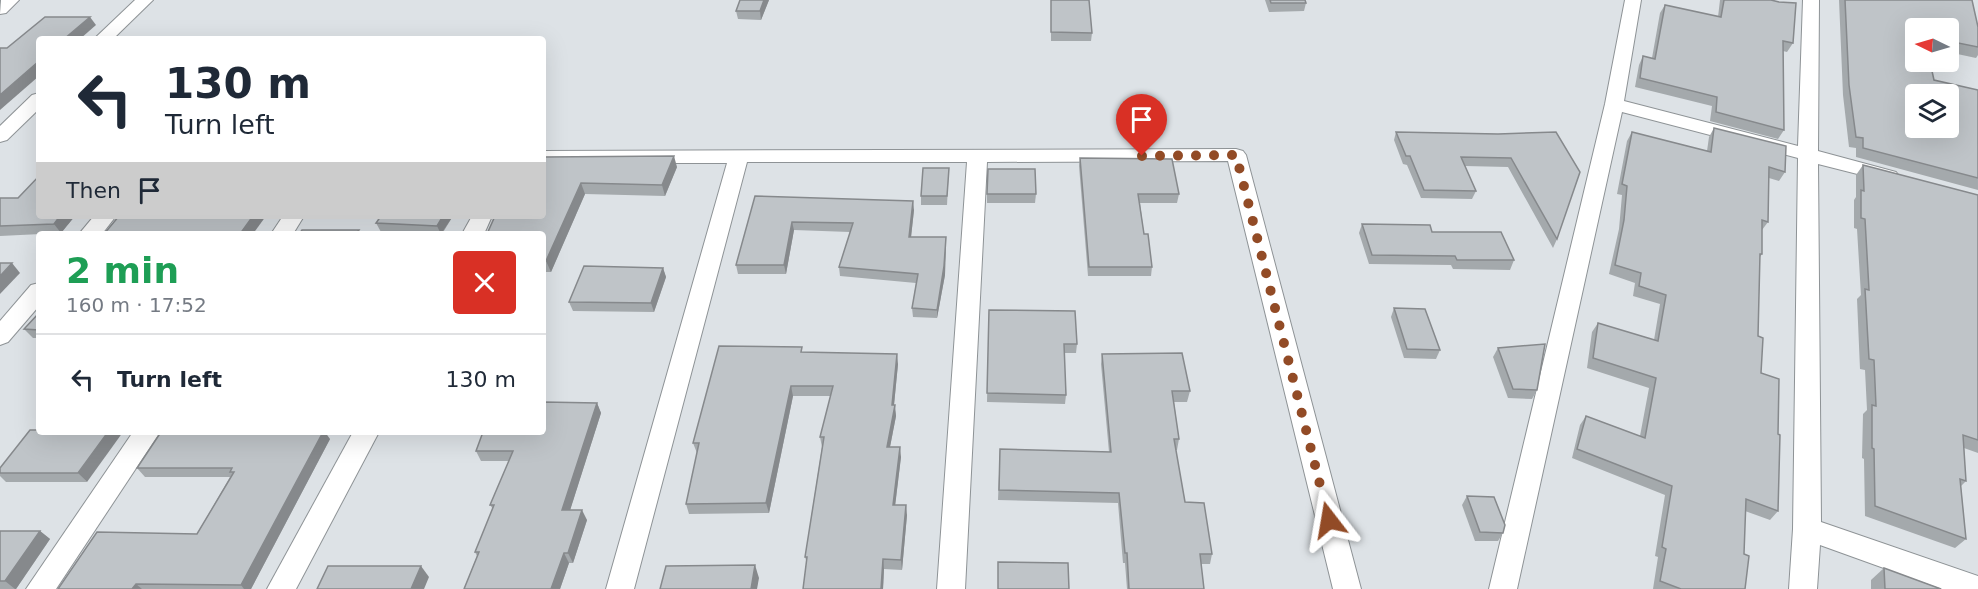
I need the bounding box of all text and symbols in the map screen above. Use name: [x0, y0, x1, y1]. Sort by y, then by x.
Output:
north arrow: [1905, 18, 1959, 72]
map controls: [1905, 18, 1959, 138]
text: 130 m: [165, 59, 311, 108]
icon: left: [66, 60, 144, 138]
button: layers: [1905, 84, 1959, 138]
pin: [1116, 94, 1167, 156]
icon: arrive: [1125, 103, 1158, 136]
text: Turn left: [165, 109, 275, 140]
icon: arrive: [133, 174, 166, 207]
text: Then: [66, 178, 121, 203]
text: 2 min: [66, 250, 179, 291]
button: close: [453, 251, 516, 314]
text: 160 m · 17:52: [66, 293, 207, 317]
icon: left: [66, 363, 99, 396]
text: Turn left: [117, 367, 222, 392]
text: 130 m: [446, 367, 516, 392]
position arrow: [1297, 488, 1361, 552]

